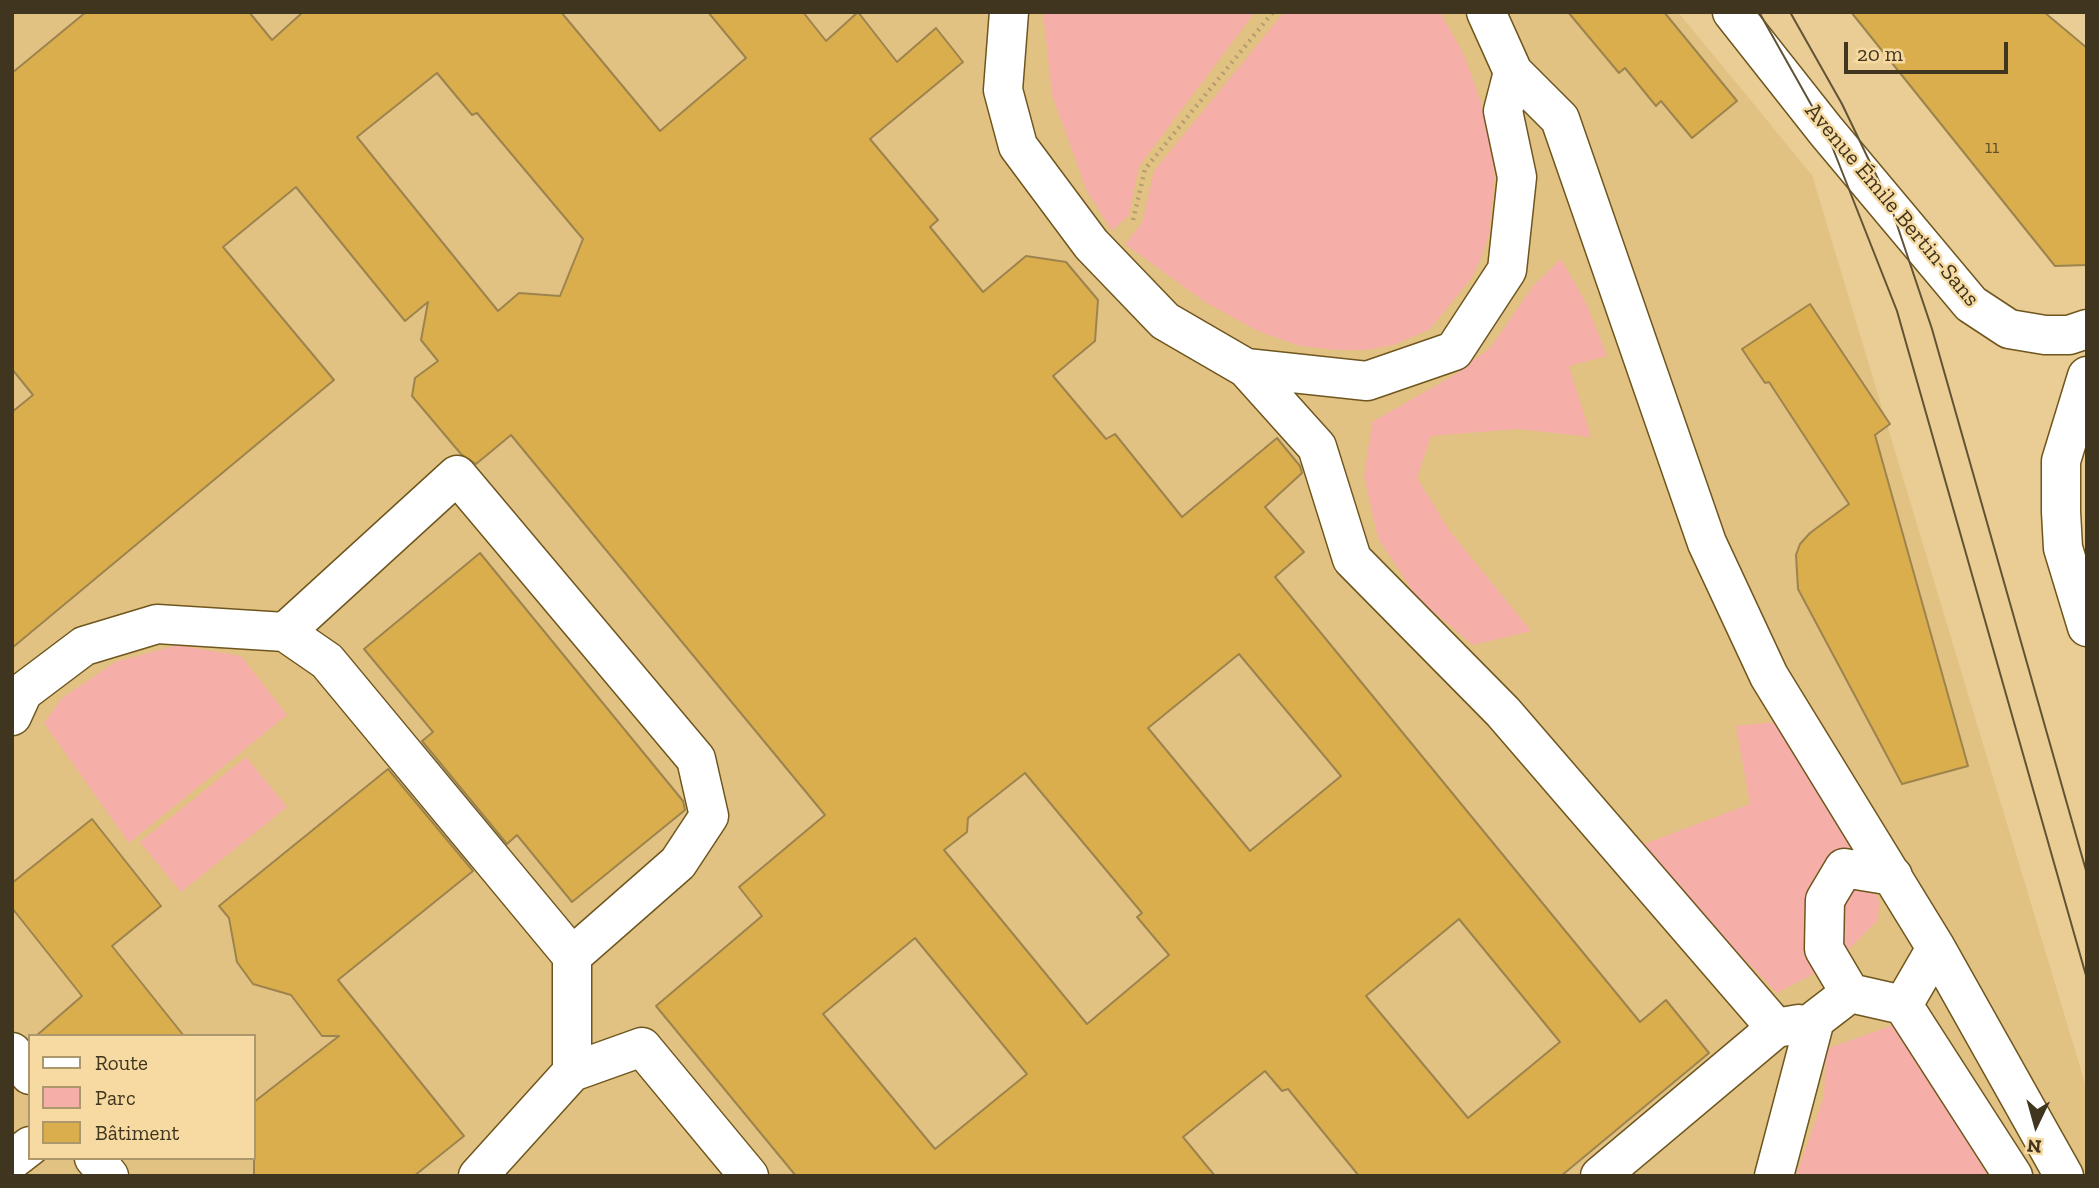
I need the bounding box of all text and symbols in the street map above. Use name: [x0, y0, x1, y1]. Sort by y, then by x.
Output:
scale bar: [1847, 28, 2011, 72]
text: 20 m: [1857, 41, 1903, 66]
street label: Avenue Émile Bertin-Sans: [1799, 98, 1985, 312]
house number: 11: [1985, 137, 1999, 159]
legend: [28, 1034, 256, 1160]
text: Route: [95, 1050, 148, 1075]
text: Parc: [95, 1085, 136, 1110]
north arrow: [2001, 1090, 2071, 1160]
text: Bâtiment: [95, 1120, 179, 1145]
text: N: [2026, 1134, 2042, 1159]

